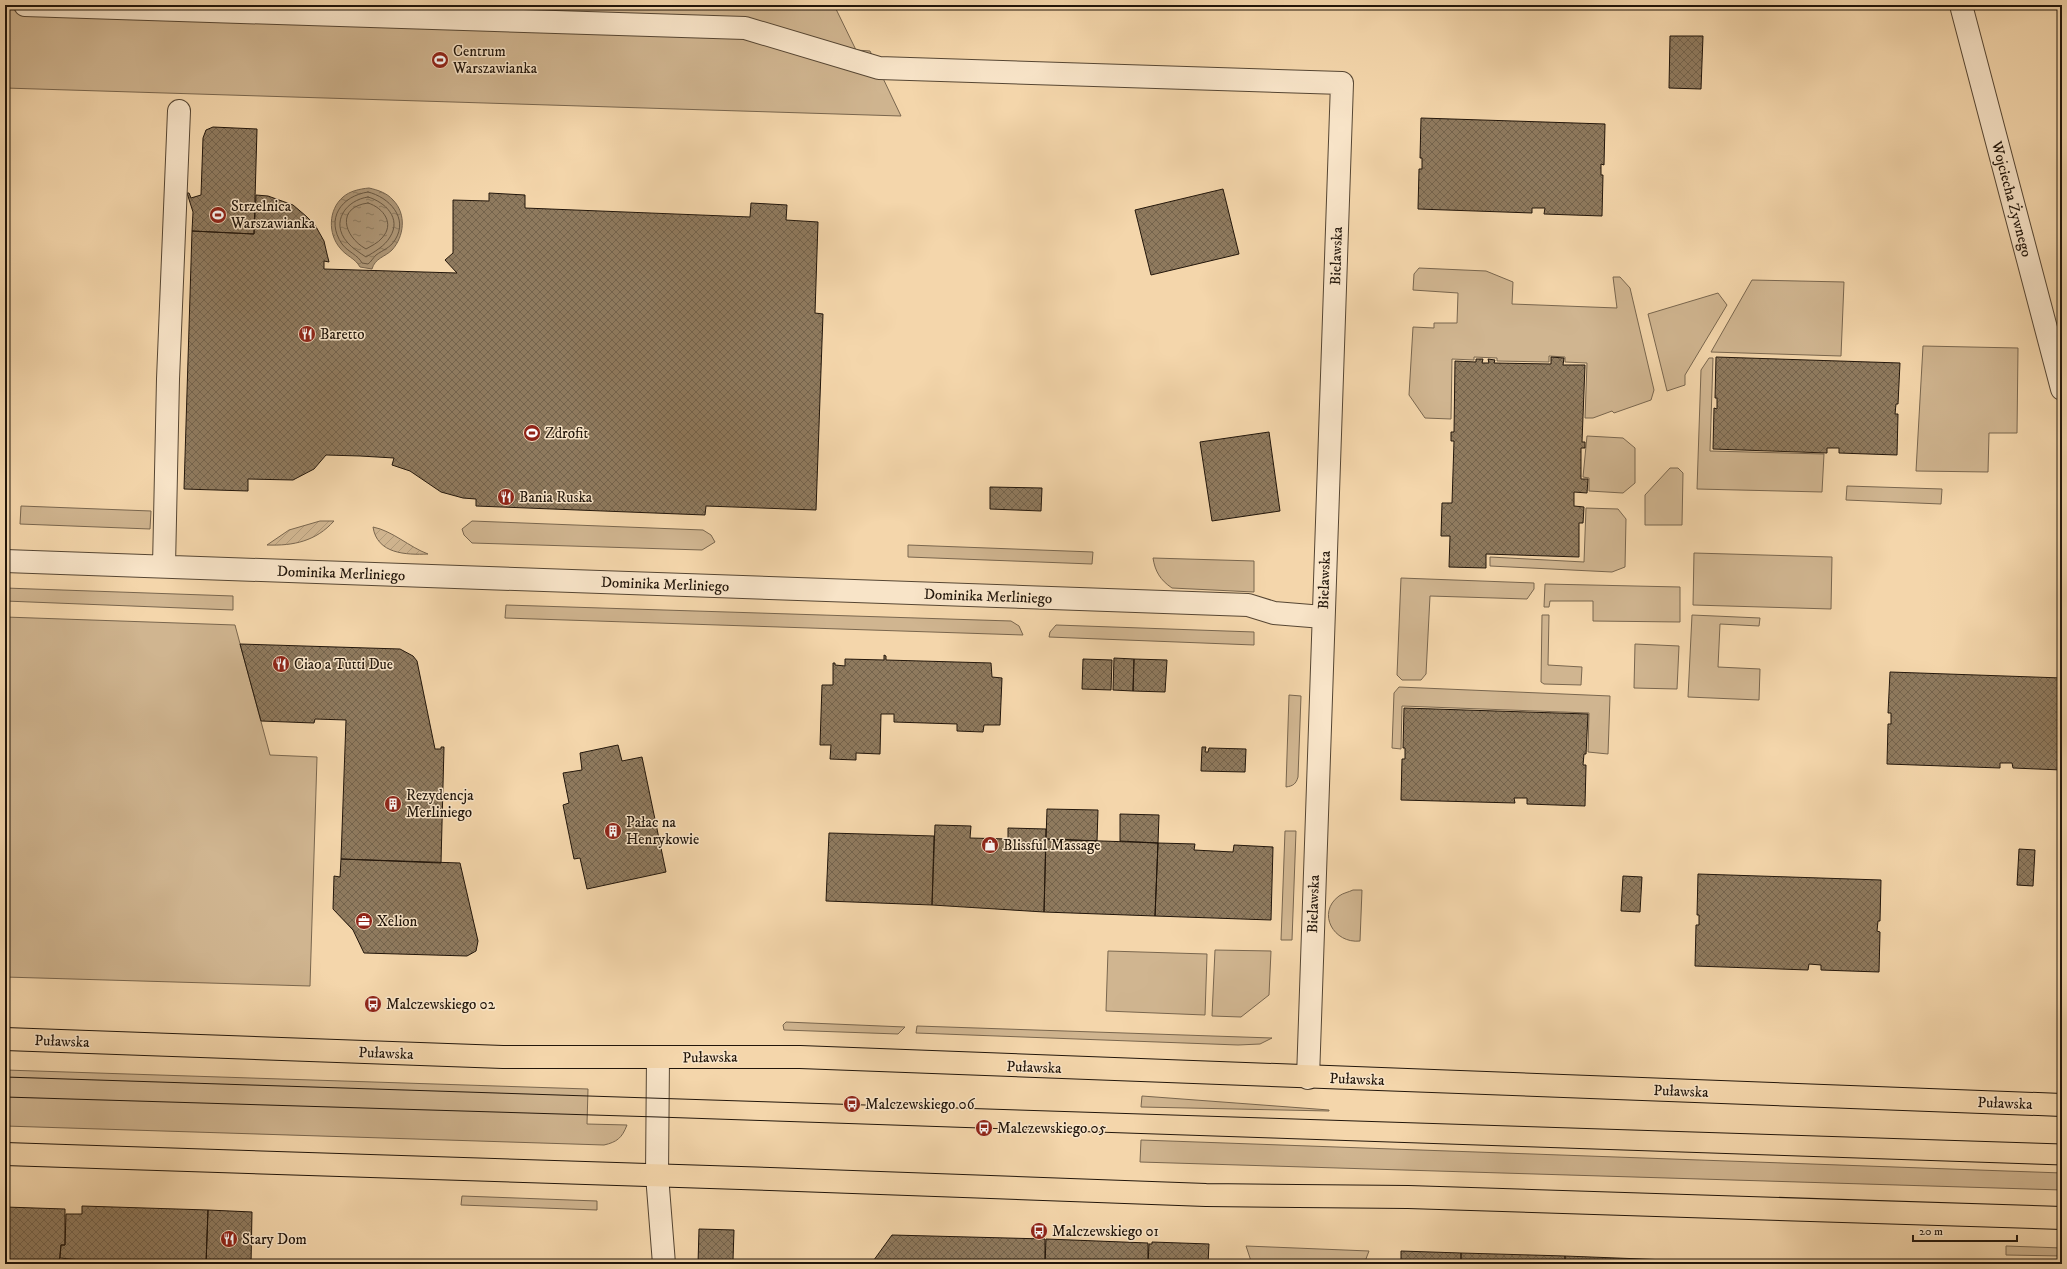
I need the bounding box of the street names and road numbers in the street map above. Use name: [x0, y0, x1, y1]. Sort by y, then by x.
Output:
street label: Wojciecha Żywnego: [1987, 138, 2036, 259]
street label: Bielawska: [1326, 226, 1347, 286]
street label: Bielawska: [1314, 550, 1335, 610]
street label: Dominika Merliniego: [276, 562, 405, 585]
street label: Dominika Merliniego: [600, 573, 729, 596]
street label: Dominika Merliniego: [923, 585, 1052, 608]
street label: Bielawska: [1303, 874, 1324, 934]
street label: Puławska: [34, 1031, 91, 1052]
street label: Puławska: [358, 1043, 415, 1064]
street label: Puławska: [682, 1048, 738, 1067]
street label: Puławska: [1006, 1057, 1063, 1078]
street label: Puławska: [1329, 1069, 1386, 1090]
street label: Puławska: [1653, 1081, 1710, 1102]
street label: Puławska: [1977, 1093, 2034, 1114]

